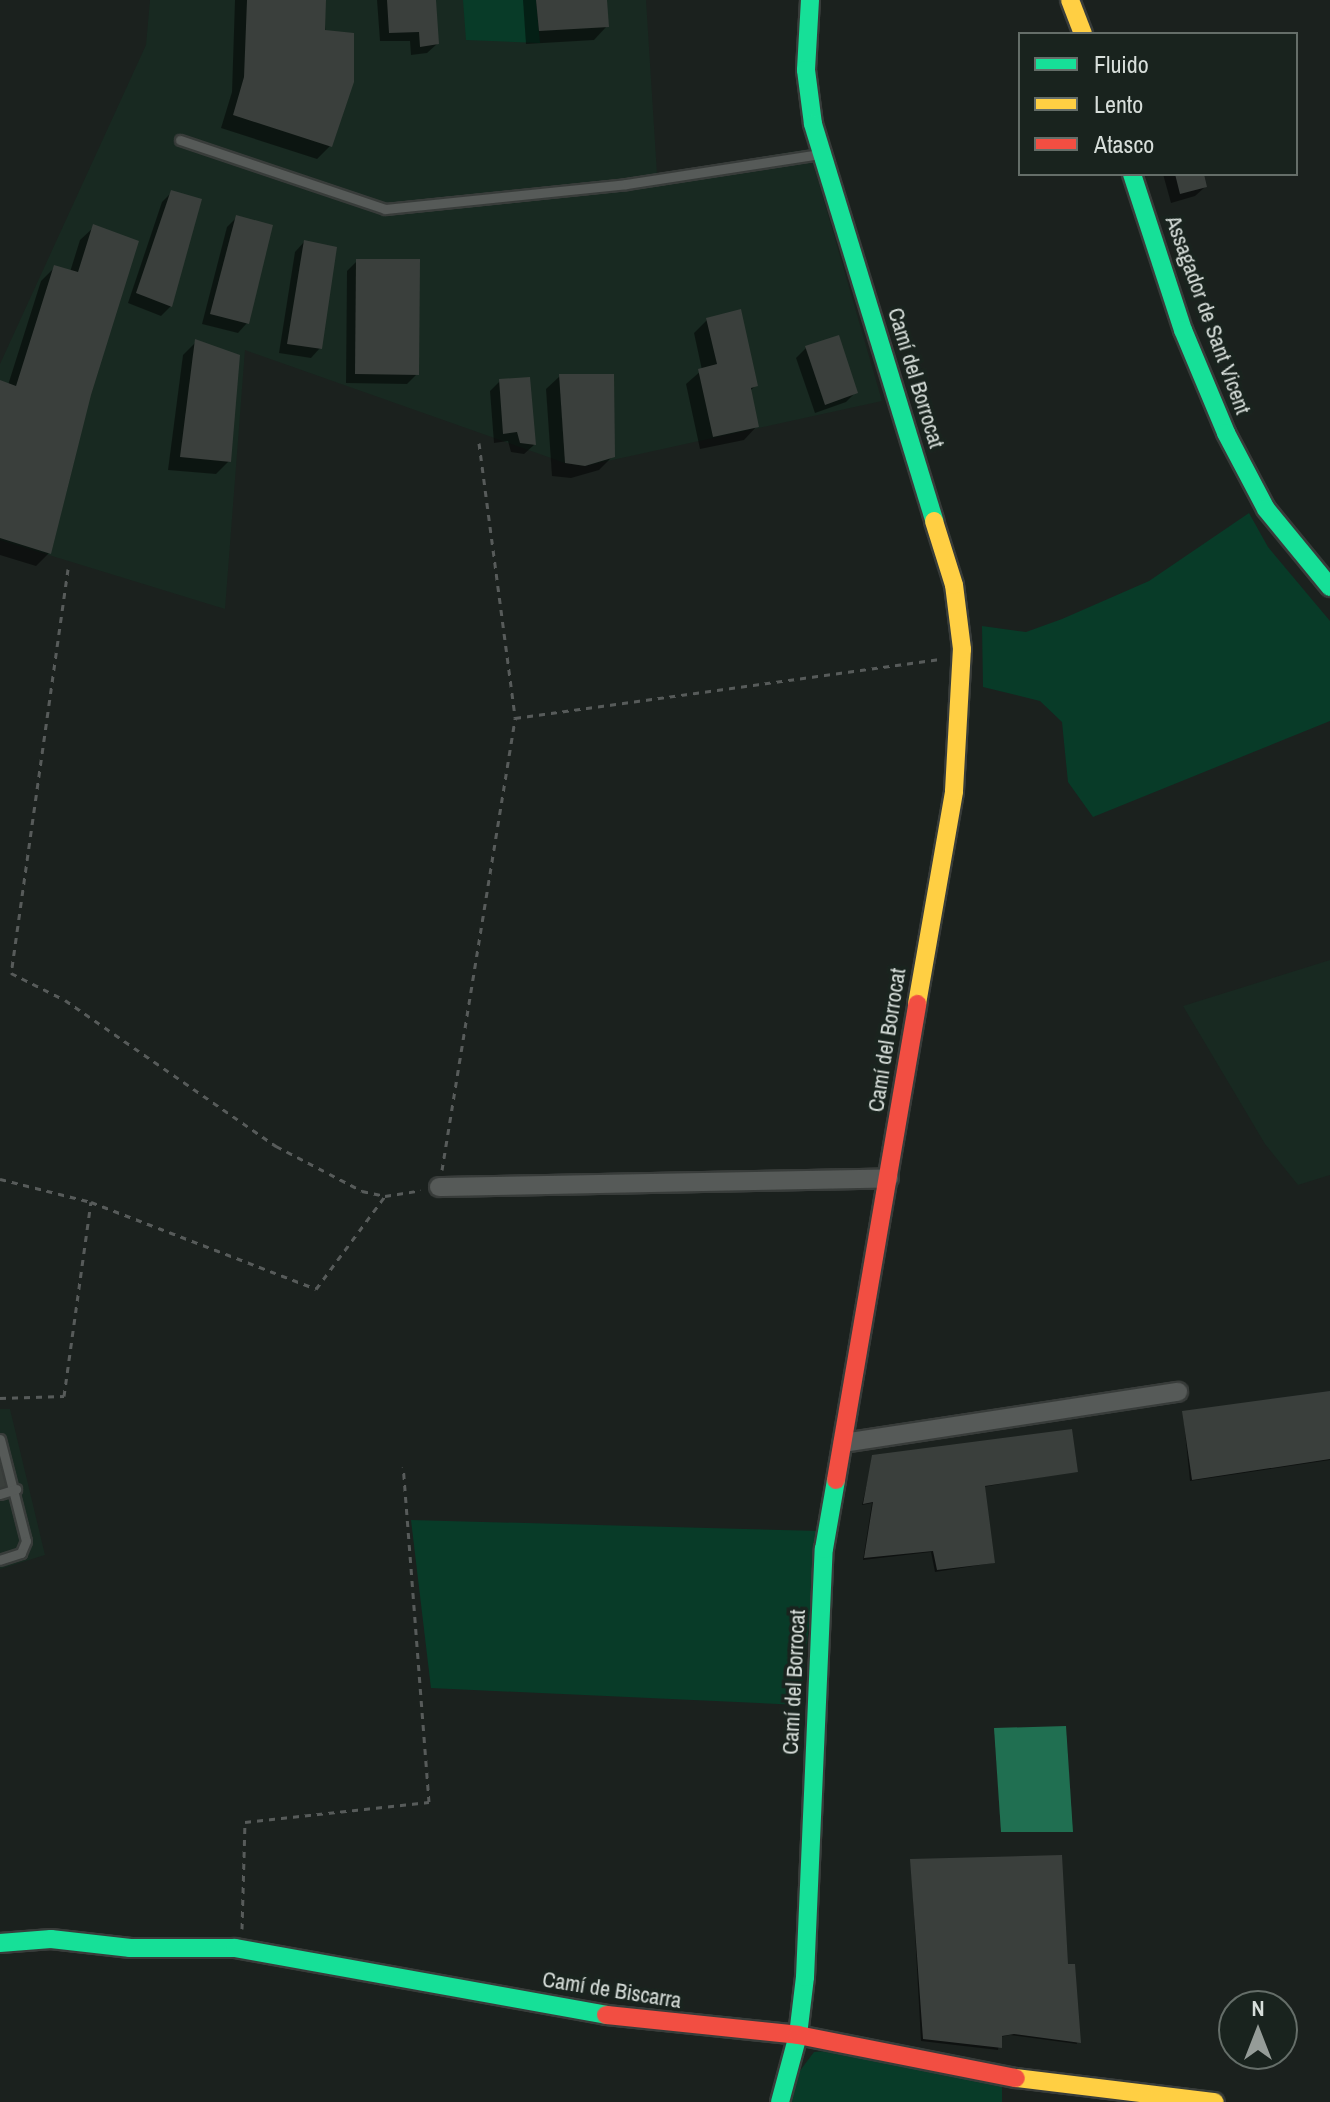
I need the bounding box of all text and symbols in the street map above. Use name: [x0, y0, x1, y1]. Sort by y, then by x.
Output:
legend: [1018, 32, 1298, 176]
text: Fluido: [1094, 48, 1149, 80]
text: Lento: [1094, 88, 1143, 120]
text: Atasco: [1094, 128, 1154, 160]
street label: Assagador de Sant Vicent: [1160, 212, 1256, 418]
street label: Camí del Borrocat: [882, 305, 950, 451]
street label: Camí del Borrocat: [863, 966, 911, 1114]
street label: Camí del Borrocat: [777, 1609, 811, 1755]
street label: Camí de Biscarra: [541, 1966, 683, 2014]
north arrow: [1218, 1990, 1298, 2070]
text: N: [1251, 1993, 1265, 2023]

